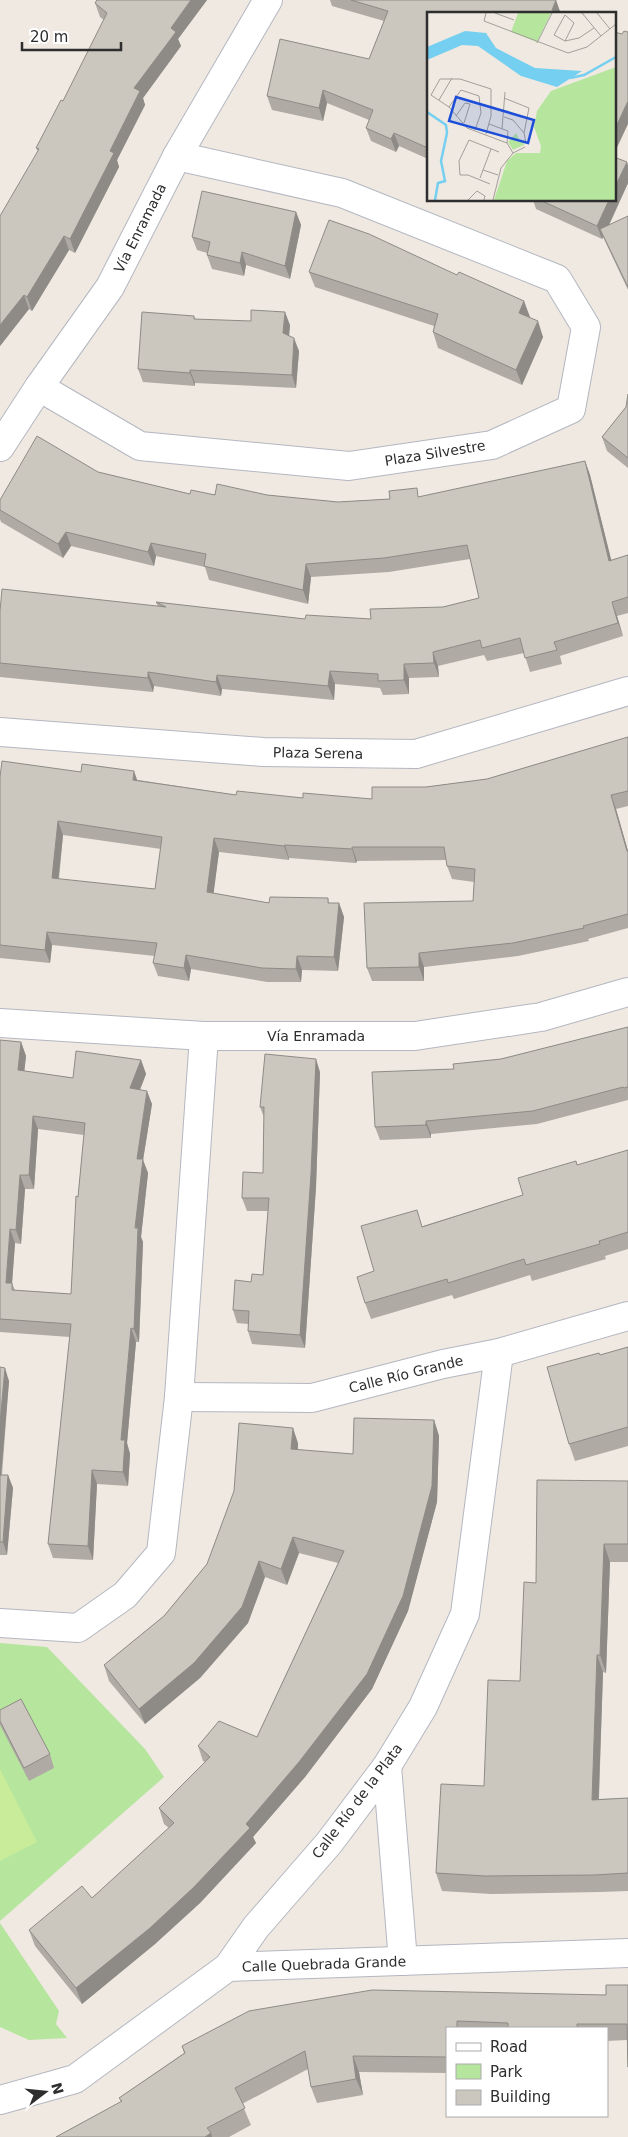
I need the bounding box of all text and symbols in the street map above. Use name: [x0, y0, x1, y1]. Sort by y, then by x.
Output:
inset map: [427, 12, 616, 201]
scale bar: [22, 20, 121, 52]
text: 20 m: [30, 28, 68, 46]
street label: Vía Enramada: [111, 181, 169, 275]
street label: Plaza Silvestre: [384, 437, 486, 469]
street label: Plaza Serena: [273, 744, 363, 762]
street label: Vía Enramada: [267, 1028, 365, 1044]
street label: Calle Río Grande: [347, 1352, 465, 1396]
street label: Calle Río de la Plata: [309, 1740, 405, 1862]
street label: Calle Quebrada Grande: [242, 1953, 406, 1975]
legend: [446, 2027, 608, 2117]
text: Road: [490, 2038, 528, 2056]
text: Park: [490, 2063, 523, 2081]
north arrow: [20, 2067, 70, 2117]
text: N: [48, 2081, 67, 2096]
text: Building: [490, 2088, 551, 2106]

